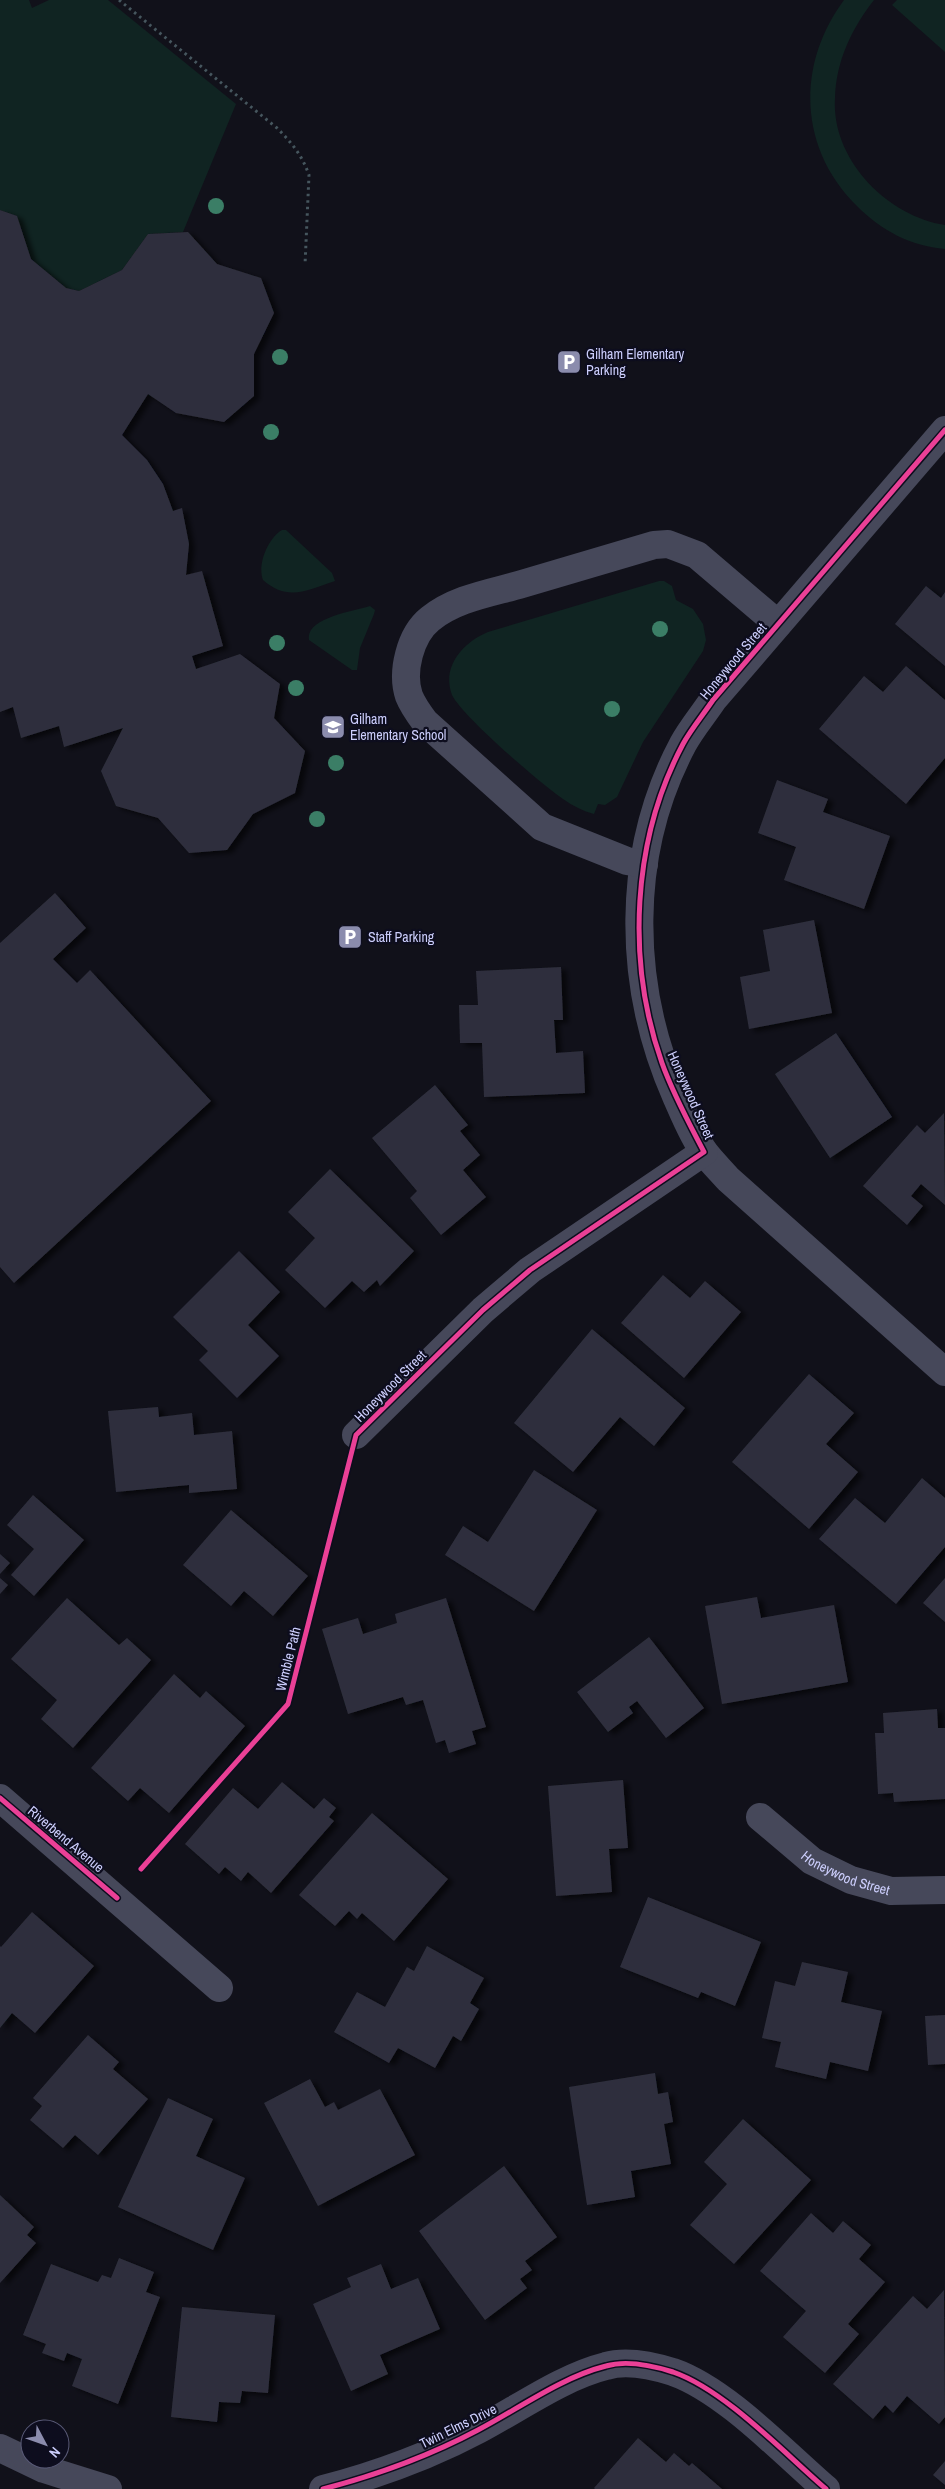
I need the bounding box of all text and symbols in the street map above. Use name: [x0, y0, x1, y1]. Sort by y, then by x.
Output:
place label: Gilham Elementary Parking: [586, 345, 685, 379]
parking icon: Gilham Elementary Parking: [556, 349, 582, 375]
street label: Honeywood Street: [696, 619, 770, 703]
place label: Gilham Elementary School: [350, 710, 446, 744]
school or university icon: Gilham Elementary School: [320, 714, 346, 740]
parking icon: Staff Parking: [337, 924, 363, 950]
place label: Staff Parking: [368, 928, 435, 946]
street label: Honeywood Street: [664, 1048, 718, 1142]
street label: Honeywood Street: [350, 1346, 430, 1426]
street label: Wimble Path: [271, 1625, 305, 1693]
street label: Riverbend Avenue: [24, 1802, 108, 1876]
street label: Honeywood Street: [797, 1847, 892, 1899]
street label: Twin Elms Drive: [416, 2400, 500, 2452]
north arrow: [20, 2419, 70, 2469]
text: N: [45, 2443, 64, 2462]

